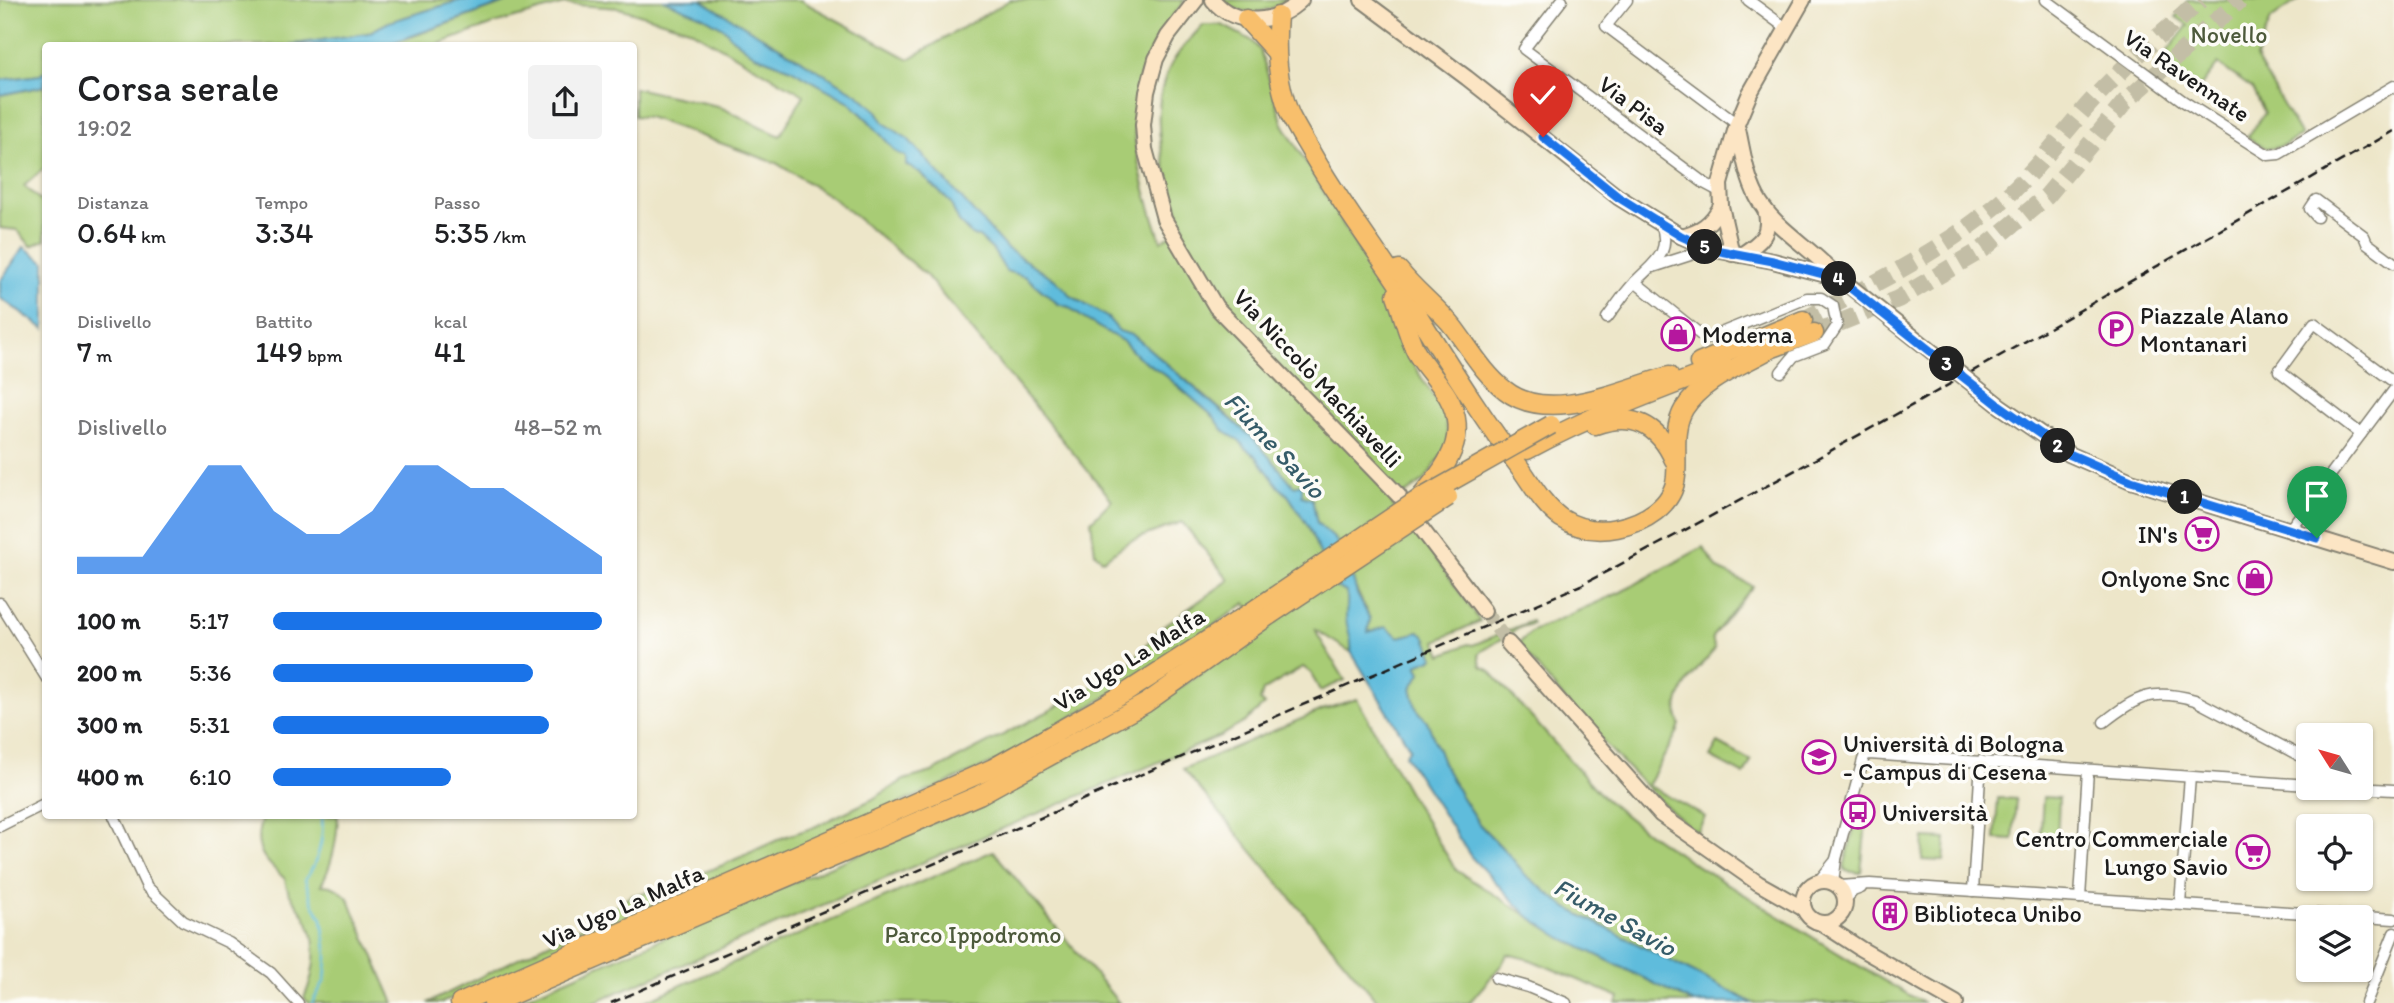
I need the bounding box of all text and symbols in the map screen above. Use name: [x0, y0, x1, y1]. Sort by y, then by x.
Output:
park label: Novello: [2191, 20, 2267, 49]
street label: Via Ravennate: [2118, 22, 2256, 128]
text: Corsa serale: [77, 65, 279, 111]
button: share: [528, 65, 602, 139]
pin: [1513, 65, 1573, 137]
street label: Via Pisa: [1593, 69, 1675, 141]
icon: check: [1524, 76, 1562, 114]
text: 19:02: [77, 114, 132, 142]
text: Distanza: [77, 191, 149, 214]
text: Tempo: [255, 191, 308, 214]
text: Passo: [434, 191, 480, 214]
text: 0.64: [77, 214, 137, 251]
text: 3:34: [255, 214, 313, 251]
text: 5:35: [434, 214, 489, 251]
text: km: [137, 225, 166, 248]
text: /km: [489, 225, 526, 248]
pin: 5: [1688, 230, 1722, 264]
text: 5: [1700, 235, 1709, 258]
pin: 4: [1822, 262, 1856, 296]
text: 4: [1833, 267, 1844, 290]
street label: Via Niccolò Machiavelli: [1228, 283, 1408, 473]
place label: Piazzale Alano Montanari: [2140, 301, 2289, 358]
text: Dislivello: [77, 310, 152, 333]
text: Battito: [255, 310, 313, 333]
text: kcal: [434, 310, 467, 333]
parking icon: Piazzale Alano Montanari: [2097, 310, 2135, 348]
shop icon: Moderna: [1659, 315, 1697, 353]
place label: Moderna: [1702, 320, 1793, 349]
text: 7: [77, 333, 92, 370]
text: 149: [255, 333, 303, 370]
text: 41: [434, 333, 466, 370]
text: m: [92, 344, 112, 367]
text: bpm: [303, 344, 343, 367]
pin: 3: [1930, 346, 1965, 382]
text: 3: [1941, 352, 1952, 375]
water label: Fiume Savio: [1217, 385, 1333, 506]
text: Dislivello: [77, 413, 167, 441]
text: 48–52 m: [514, 413, 602, 441]
pin: 2: [2040, 428, 2076, 464]
text: 2: [2053, 434, 2063, 457]
pin: [2287, 466, 2347, 538]
icon: arrive: [2298, 477, 2336, 515]
pin: 1: [2168, 480, 2202, 514]
text: 1: [2180, 485, 2189, 508]
supermarket icon: IN's: [2183, 515, 2221, 553]
place label: IN's: [2138, 520, 2178, 549]
shop icon: Onlyone Snc: [2236, 559, 2274, 597]
place label: Onlyone Snc: [2101, 564, 2230, 593]
street label: Via Ugo La Malfa: [1048, 601, 1210, 717]
text: 100 m: [77, 607, 141, 635]
text: 5:17: [189, 607, 229, 635]
text: 200 m: [77, 659, 142, 687]
text: 5:36: [189, 659, 231, 687]
text: 300 m: [77, 711, 142, 739]
text: 5:31: [189, 711, 230, 739]
north arrow: [2296, 723, 2373, 800]
map controls: [2296, 723, 2373, 982]
place label: Università di Bologna - Campus di Cesena: [1843, 729, 2064, 786]
school or university icon: Università di Bologna - Campus di Cesena: [1800, 738, 1838, 776]
text: 400 m: [77, 763, 144, 791]
text: 6:10: [189, 763, 232, 791]
bus stop icon: Università: [1839, 793, 1877, 831]
place label: Università: [1882, 798, 1988, 827]
button: locate: [2296, 814, 2373, 891]
place label: Centro Commerciale Lungo Savio: [2015, 824, 2228, 881]
supermarket icon: Centro Commerciale Lungo Savio: [2234, 833, 2272, 871]
street label: Via Ugo La Malfa: [538, 857, 708, 954]
water label: Fiume Savio: [1548, 870, 1682, 964]
building icon: Biblioteca Unibo: [1871, 894, 1909, 932]
place label: Biblioteca Unibo: [1914, 899, 2082, 928]
button: layers: [2296, 905, 2373, 982]
park label: Parco Ippodromo: [884, 920, 1062, 949]

